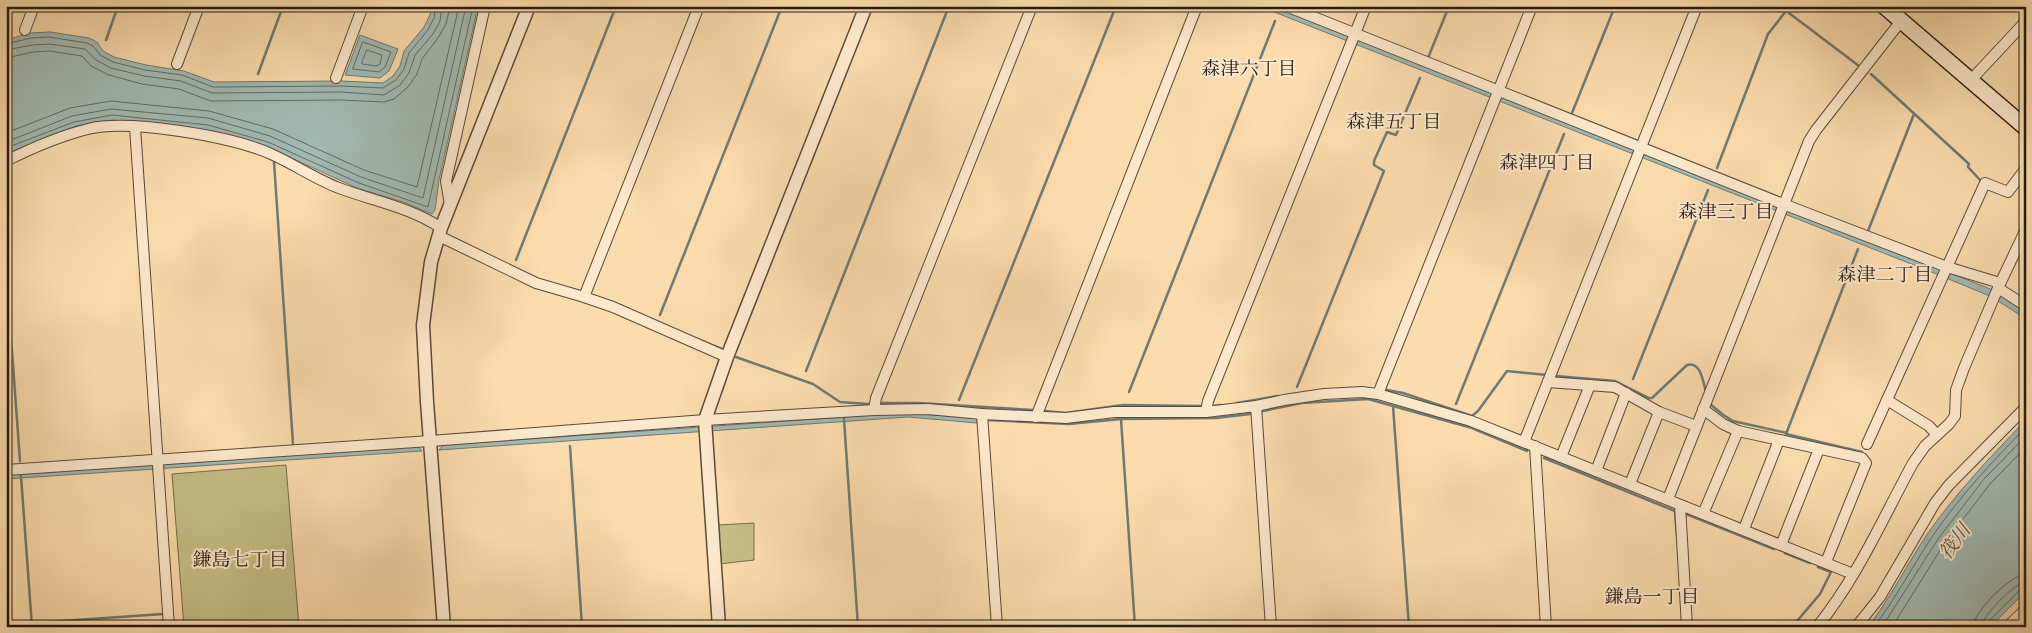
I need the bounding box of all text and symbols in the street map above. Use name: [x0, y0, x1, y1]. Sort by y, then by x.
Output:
district label: 森津六丁目: [1201, 58, 1297, 81]
district label: 森津五丁目: [1346, 111, 1442, 134]
district label: 森津四丁目: [1499, 152, 1595, 175]
district label: 森津三丁目: [1678, 201, 1774, 224]
district label: 森津二丁目: [1837, 264, 1933, 287]
water label: 筏川: [1935, 518, 1977, 564]
district label: 鎌島七丁目: [192, 549, 288, 572]
district label: 鎌島一丁目: [1604, 586, 1700, 609]

